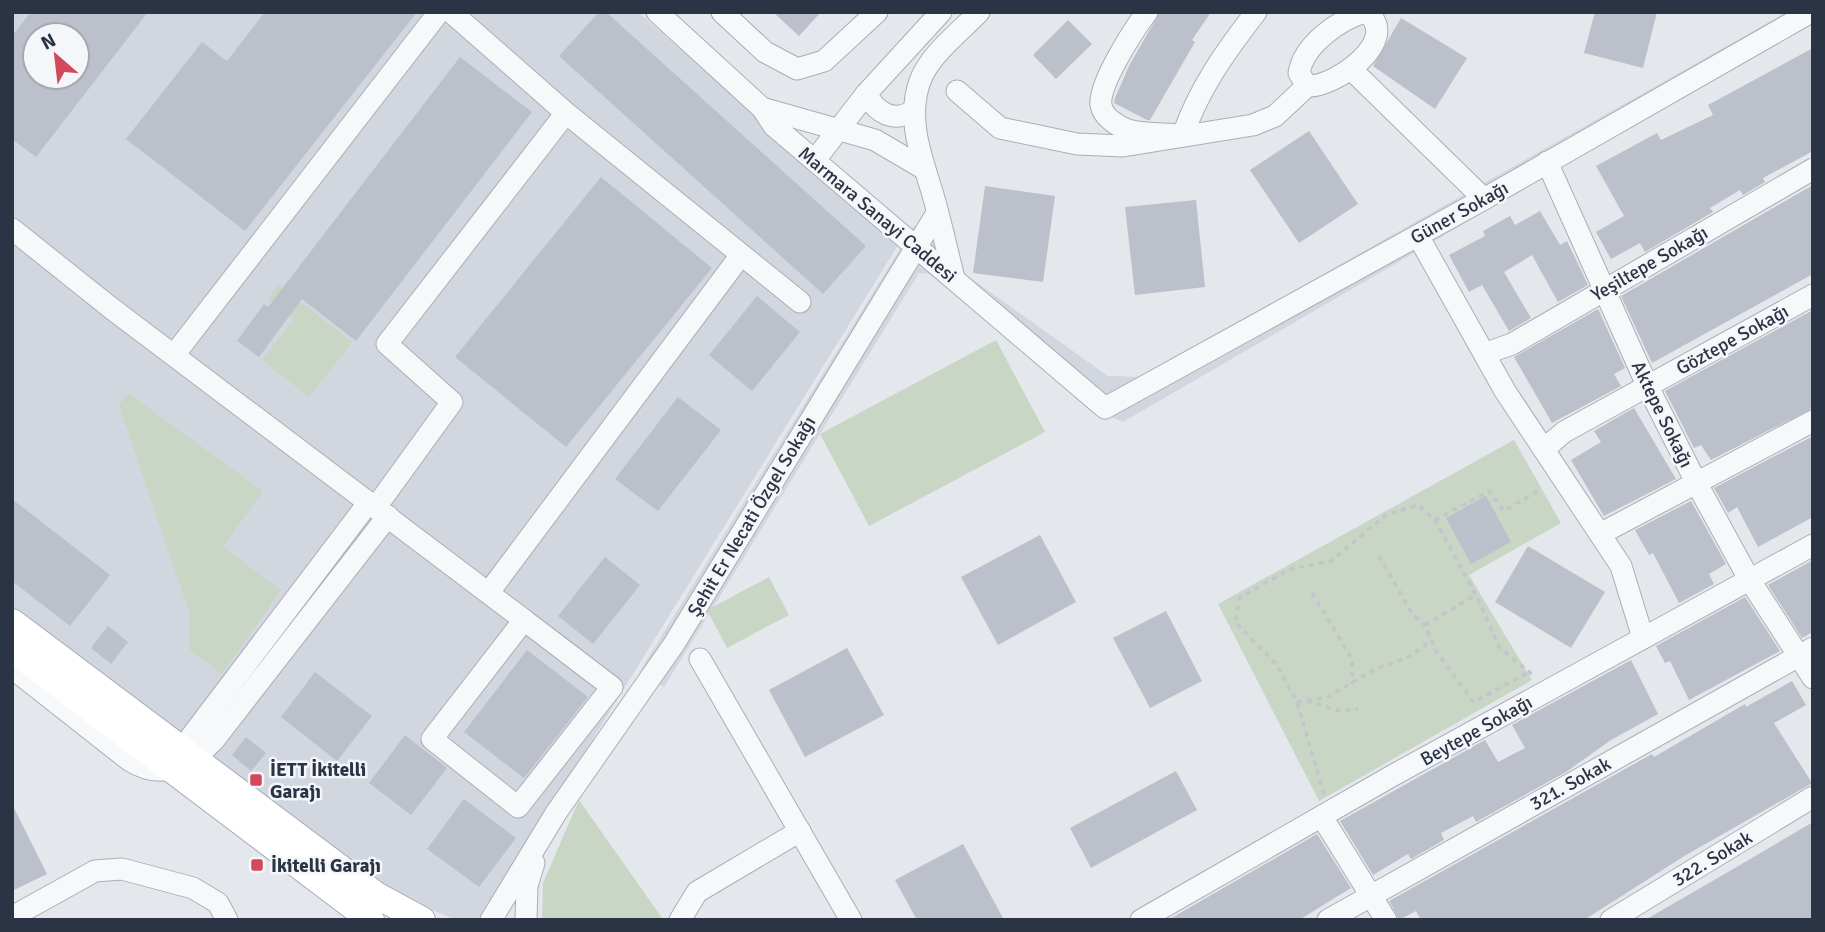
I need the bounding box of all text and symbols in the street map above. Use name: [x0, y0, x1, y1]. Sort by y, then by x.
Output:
north arrow: [21, 21, 91, 91]
text: N: [37, 28, 60, 56]
street label: Marmara Sanayi Caddesi: [793, 141, 962, 288]
street label: Güner Sokağı: [1406, 176, 1513, 250]
street label: Yeşiltepe Sokağı: [1587, 221, 1712, 307]
street label: Göztepe Sokağı: [1672, 299, 1793, 381]
street label: Aktepe Sokağı: [1626, 357, 1698, 472]
street label: Şehit Er Necati Özgel Sokağı: [682, 412, 821, 621]
street label: Beytepe Sokağı: [1416, 690, 1537, 772]
street label: 321. Sokak: [1526, 752, 1616, 816]
place label: İETT İkitelli Garajı: [270, 758, 366, 804]
marker: İETT İkitelli Garajı: [248, 772, 264, 788]
street label: 322. Sokak: [1668, 825, 1757, 892]
place label: İkitelli Garajı: [271, 854, 381, 878]
marker: İkitelli Garajı: [249, 857, 265, 873]

